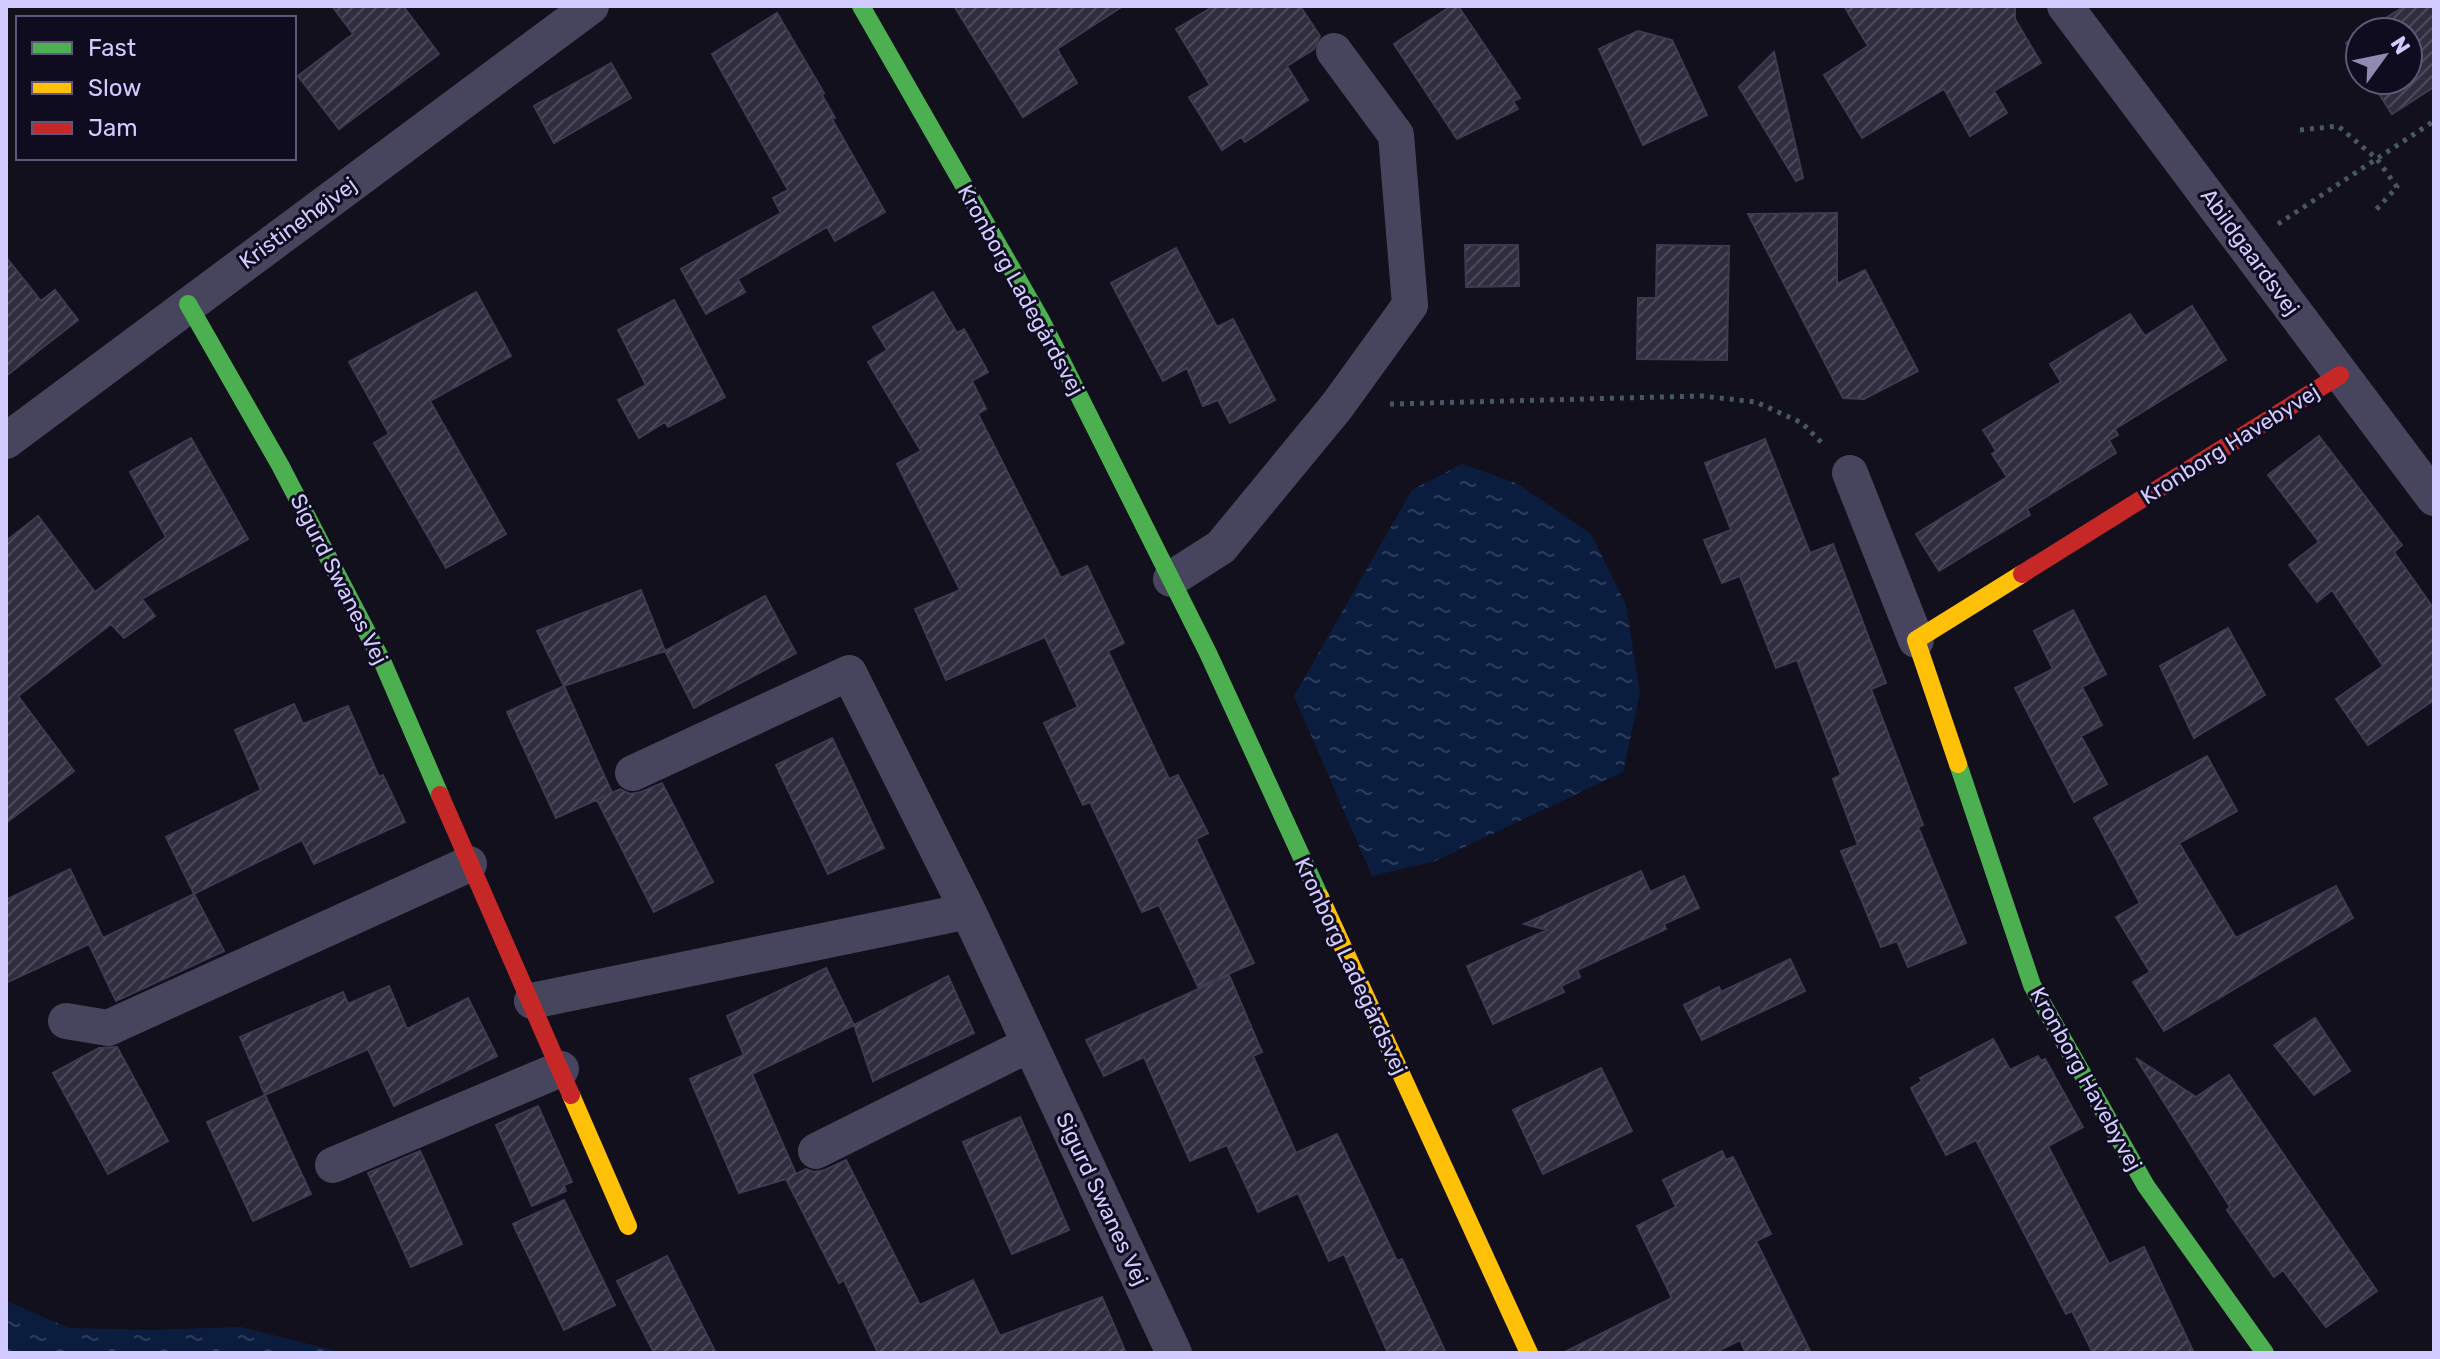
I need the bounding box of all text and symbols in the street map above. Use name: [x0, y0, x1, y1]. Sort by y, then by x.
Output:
legend: [16, 16, 296, 160]
north arrow: [2344, 16, 2424, 96]
text: N: [2385, 31, 2416, 59]
text: Fast: [88, 34, 136, 62]
text: Slow: [88, 74, 141, 102]
text: Jam: [88, 114, 138, 142]
street label: Kristinehøjvej: [234, 171, 362, 275]
street label: Kronborg Ladegårdsvej: [952, 180, 1090, 400]
street label: Abildgaardsvej: [2195, 183, 2305, 321]
street label: Kronborg Havebyvej: [2136, 378, 2324, 510]
street label: Sigurd Swanes Vej: [284, 489, 394, 669]
street label: Kronborg Ladegårdsvej: [1289, 853, 1413, 1079]
street label: Kronborg Havebyvej: [2024, 982, 2148, 1176]
street label: Sigurd Swanes Vej: [1050, 1108, 1154, 1290]

